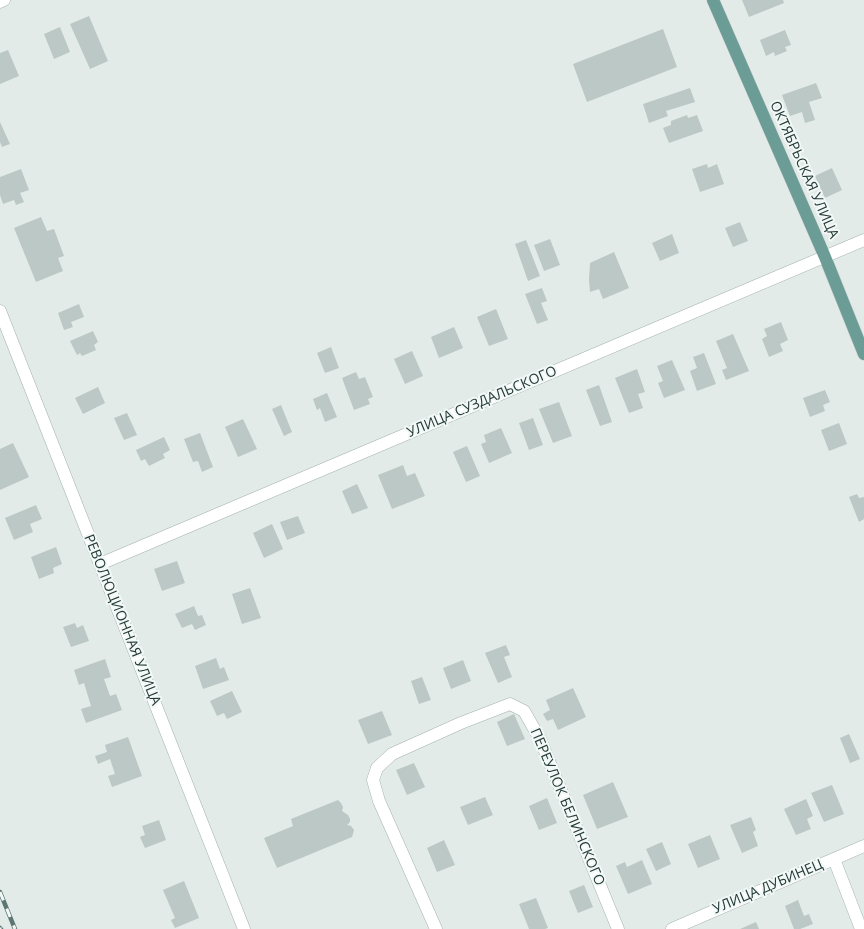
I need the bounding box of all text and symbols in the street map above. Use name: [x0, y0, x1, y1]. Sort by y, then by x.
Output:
street label: ОКТЯБРЬСКАЯ УЛИЦА: [766, 99, 842, 241]
street label: УЛИЦА СУЗДАЛЬСКОГО: [405, 363, 559, 441]
street label: РЕВОЛЮЦИОННАЯ УЛИЦА: [80, 532, 164, 708]
street label: ПЕРЕУЛОК БЕЛИНСКОГО: [526, 726, 608, 888]
street label: УЛИЦА ДУБИНЕЦ: [711, 856, 825, 918]

